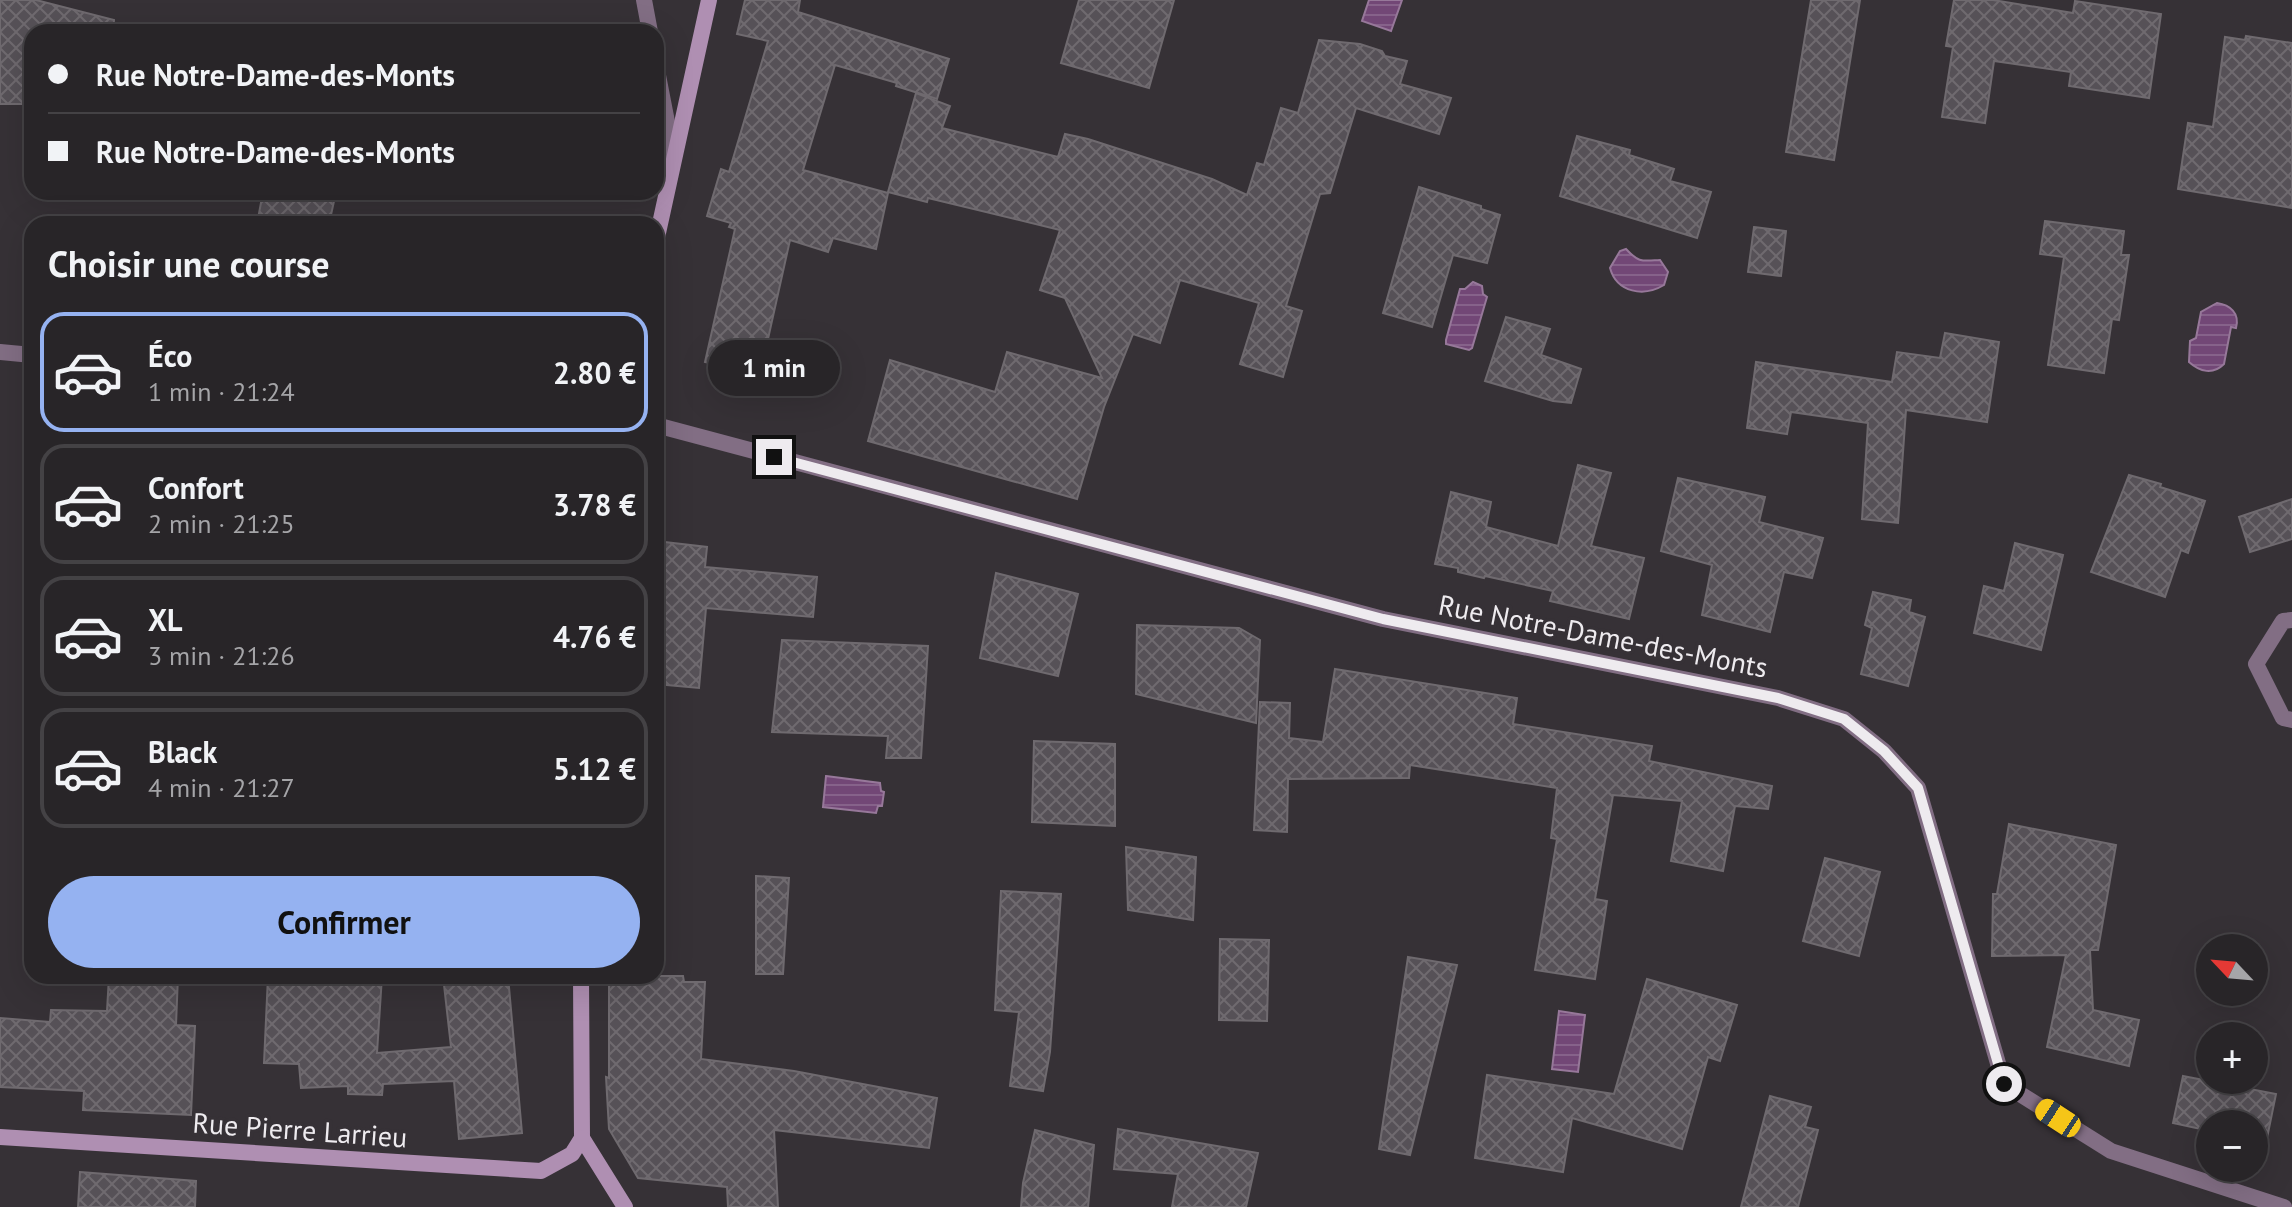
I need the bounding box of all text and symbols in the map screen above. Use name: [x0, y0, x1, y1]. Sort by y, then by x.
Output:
text: Rue Notre-Dame-des-Monts: [96, 55, 455, 94]
text: Rue Notre-Dame-des-Monts: [96, 132, 455, 171]
text: Choisir une course: [48, 240, 330, 287]
icon: car: [52, 336, 124, 408]
text: Éco: [148, 336, 192, 375]
callout: 1 min: [708, 341, 840, 397]
text: 1 min: [742, 351, 806, 384]
text: 2.80 €: [553, 353, 636, 392]
text: 1 min · 21:24: [148, 375, 295, 408]
route end: [756, 439, 792, 475]
icon: car: [52, 468, 124, 540]
text: Confort: [148, 468, 244, 507]
text: 3.78 €: [553, 485, 636, 524]
text: 2 min · 21:25: [148, 507, 295, 540]
street label: Rue Notre-Dame-des-Monts: [1435, 585, 1771, 686]
icon: car: [52, 600, 124, 672]
text: XL: [148, 600, 182, 639]
text: 4.76 €: [553, 617, 636, 656]
text: 3 min · 21:26: [148, 639, 295, 672]
icon: car: [52, 732, 124, 804]
text: Black: [148, 732, 217, 771]
text: 5.12 €: [553, 749, 636, 788]
text: 4 min · 21:27: [148, 771, 295, 804]
button: Confirmer: [48, 876, 640, 968]
north arrow: [2196, 934, 2268, 1006]
map controls: [2196, 934, 2268, 1182]
button: +: [2196, 1022, 2268, 1094]
route start: [1986, 1066, 2022, 1102]
car: [2031, 1095, 2085, 1141]
street label: Rue Pierre Larrieu: [192, 1104, 409, 1155]
button: −: [2196, 1110, 2268, 1182]

